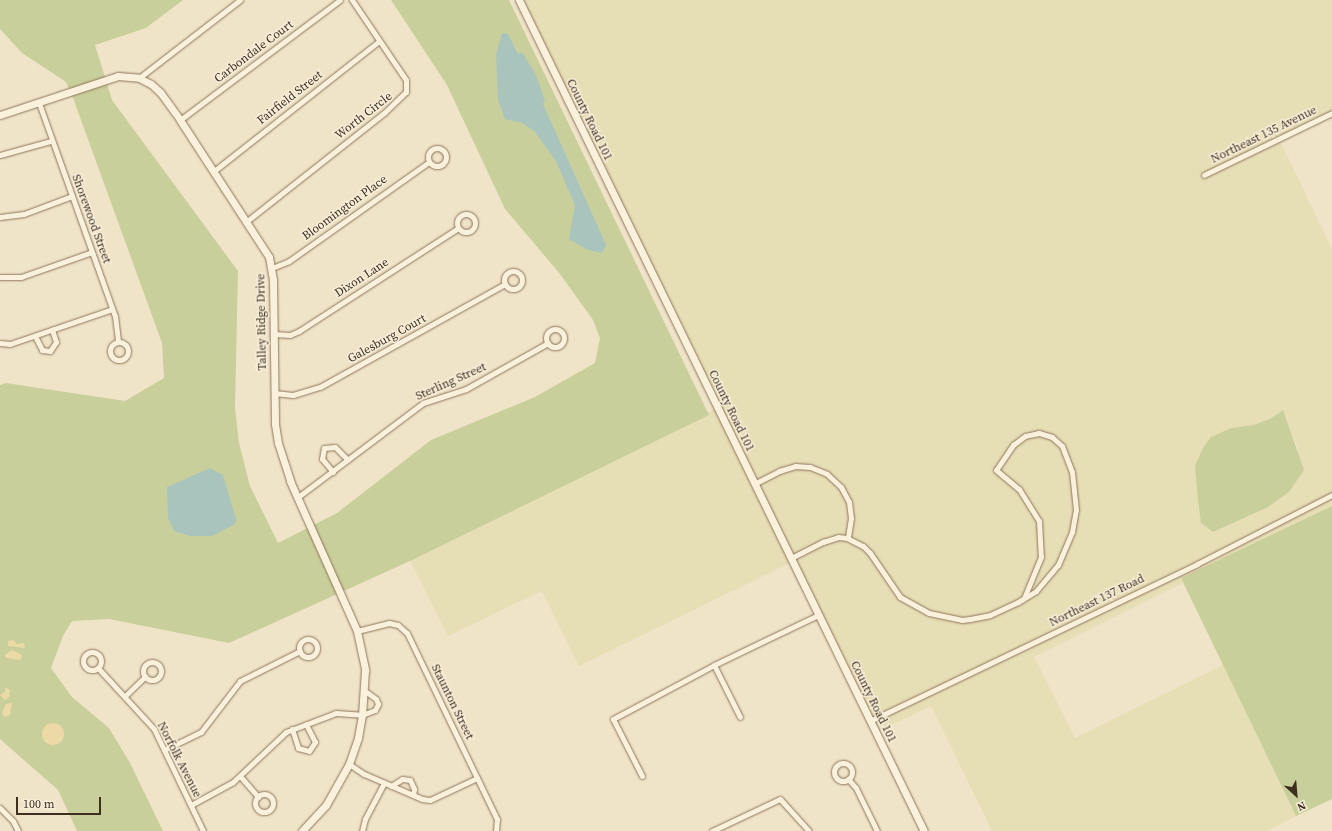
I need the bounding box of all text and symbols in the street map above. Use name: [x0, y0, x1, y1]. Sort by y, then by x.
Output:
street label: Carbondale Court: [212, 18, 296, 86]
street label: Fairfield Street: [255, 68, 325, 128]
street label: County Road 101: [563, 77, 615, 163]
street label: Worth Circle: [333, 89, 395, 143]
street label: Northeast 135 Avenue: [1209, 103, 1319, 167]
street label: Bloomington Place: [300, 172, 390, 244]
street label: Shorewood Street: [68, 173, 114, 265]
street label: Dixon Lane: [332, 255, 392, 301]
street label: Talley Ridge Drive: [254, 273, 270, 371]
street label: Galesburg Court: [345, 312, 429, 366]
street label: Sterling Street: [414, 360, 488, 404]
street label: County Road 101: [705, 368, 757, 454]
street label: Northeast 137 Road: [1047, 572, 1147, 630]
street label: County Road 101: [847, 659, 899, 745]
street label: Staunton Street: [428, 662, 476, 742]
street label: Norfolk Avenue: [154, 720, 204, 800]
north arrow: [1276, 775, 1316, 815]
scale bar: [18, 789, 103, 815]
text: 100 m: [23, 796, 55, 812]
text: N: [1295, 798, 1308, 815]

